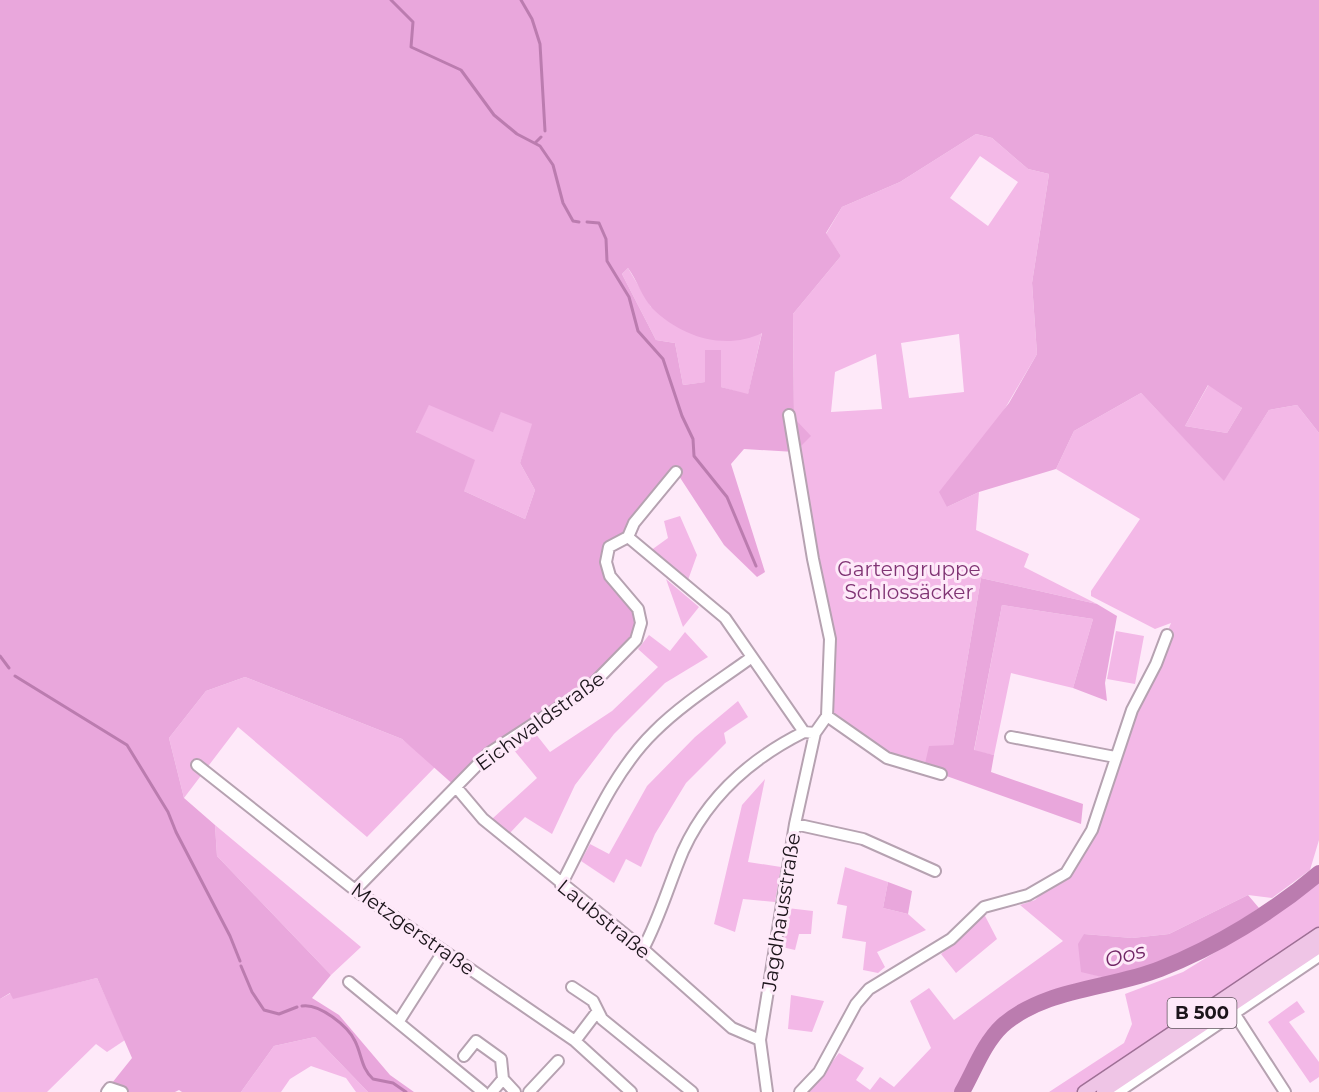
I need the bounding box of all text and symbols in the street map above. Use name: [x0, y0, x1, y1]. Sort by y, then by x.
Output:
park label: Gartengruppe Schlossäcker: [837, 557, 981, 604]
street label: Eichwaldstraße: [471, 666, 609, 776]
street label: Jagdhausstraße: [756, 831, 805, 994]
street label: Laubstraße: [553, 874, 655, 964]
street label: Metzgerstraße: [347, 877, 479, 981]
water label: Oos: [1102, 937, 1148, 973]
road number: B 500: [1168, 998, 1236, 1028]

